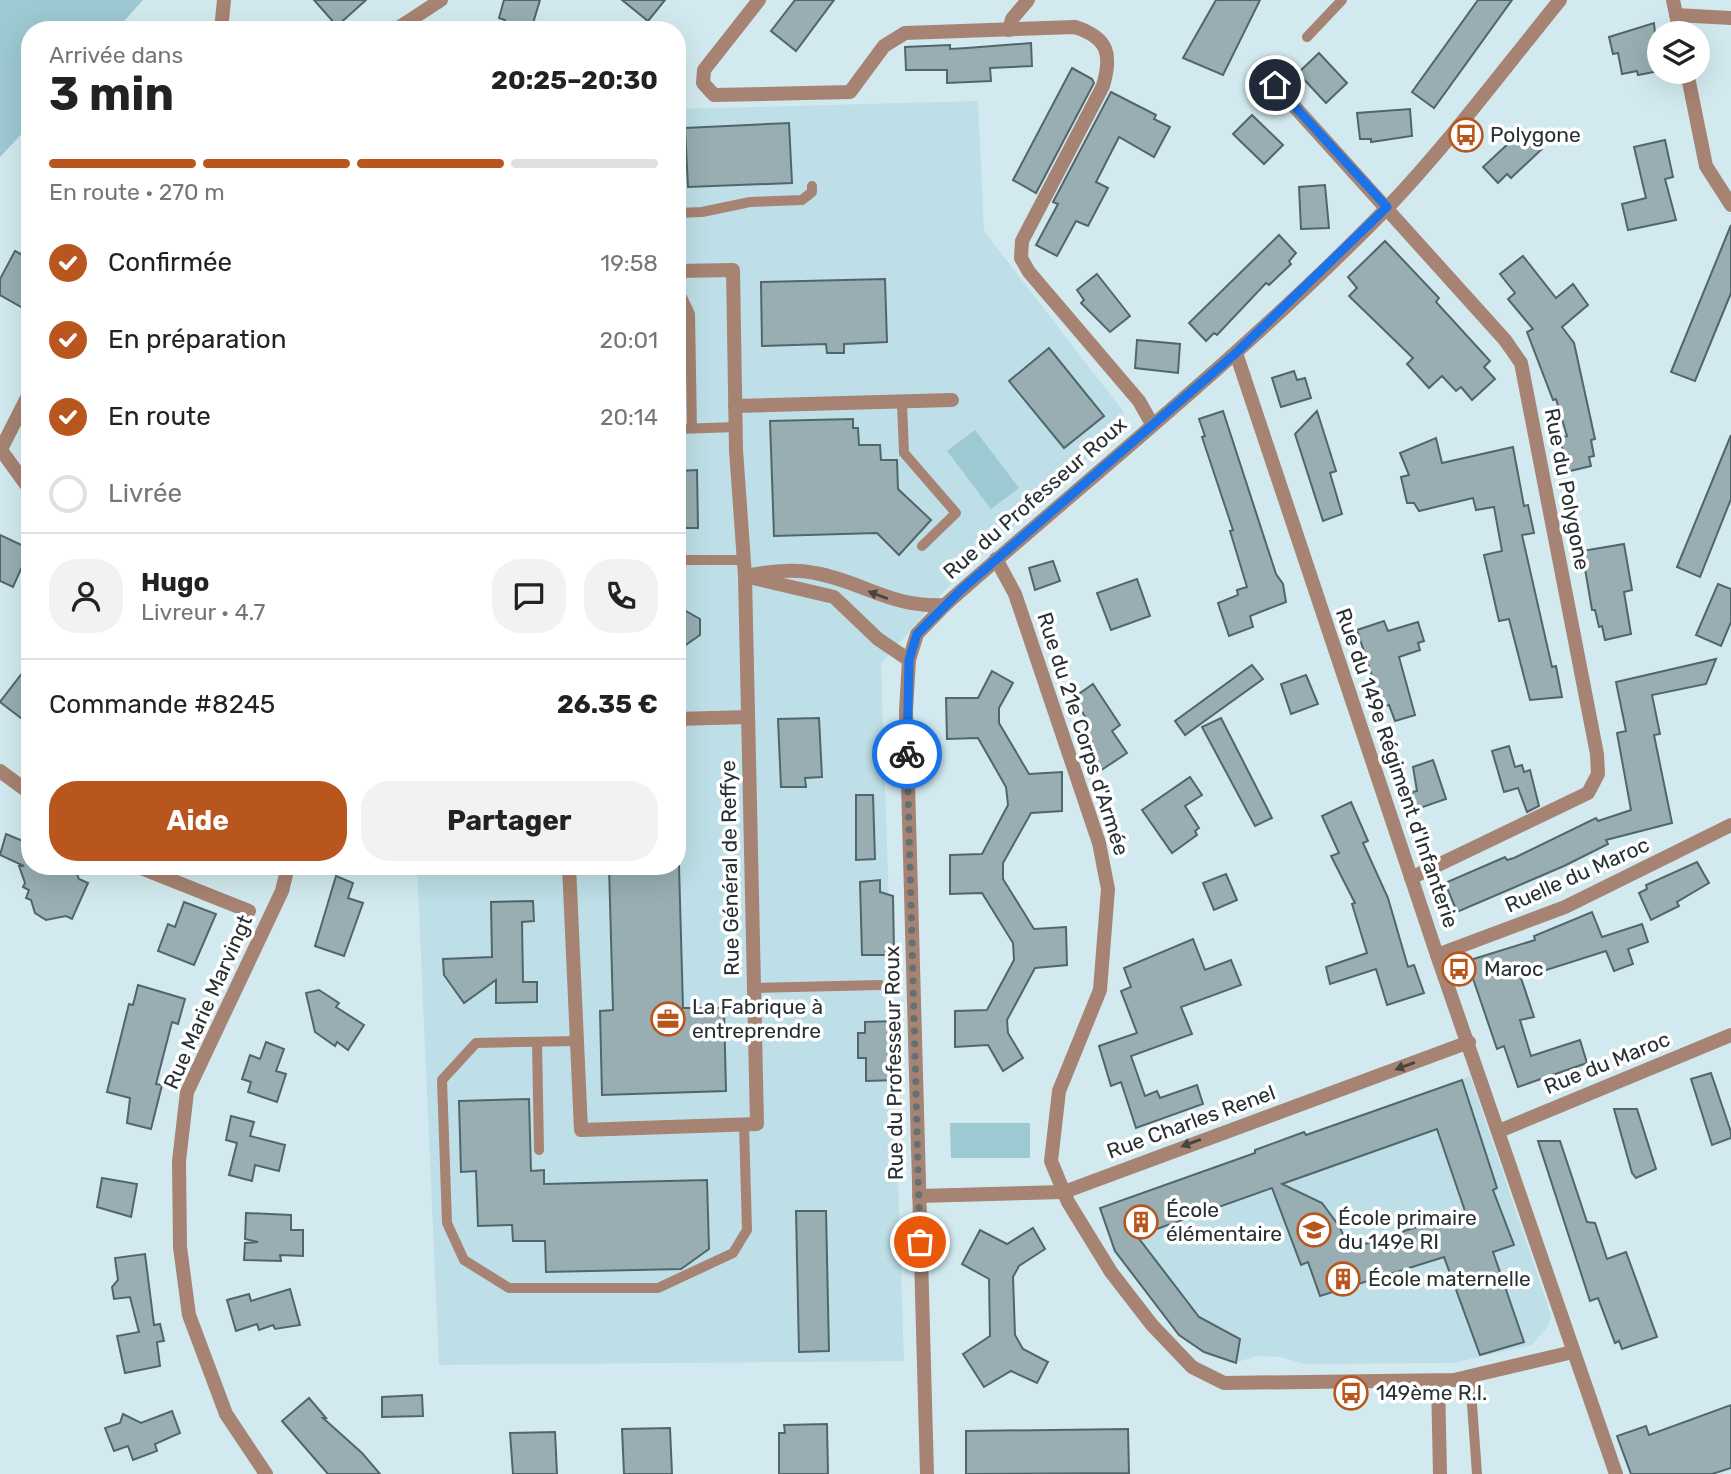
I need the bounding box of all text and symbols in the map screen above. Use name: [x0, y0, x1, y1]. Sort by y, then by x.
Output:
map controls: [1647, 21, 1710, 84]
button: layers: [1647, 21, 1710, 84]
text: Arrivée dans: [49, 41, 183, 69]
pin: [1245, 55, 1305, 115]
text: 20:25–20:30: [491, 65, 658, 96]
icon: home: [1256, 66, 1294, 104]
text: 3 min: [49, 67, 174, 122]
bus stop icon: Polygone: [1447, 116, 1485, 154]
place label: Polygone: [1490, 122, 1581, 147]
text: En route · 270 m: [49, 178, 225, 206]
icon: check: [49, 244, 87, 282]
text: Confirmée: [108, 247, 232, 278]
text: 19:58: [600, 249, 658, 277]
icon: check: [49, 321, 87, 359]
text: En préparation: [108, 324, 286, 355]
text: 20:01: [600, 326, 658, 354]
icon: check: [49, 398, 87, 436]
text: En route: [108, 401, 211, 432]
text: 20:14: [600, 403, 658, 431]
street label: Rue du Polygone: [1540, 406, 1595, 572]
street label: Rue du Professeur Roux: [938, 411, 1131, 584]
text: Livrée: [108, 478, 182, 509]
button: person: [49, 559, 123, 633]
button: chat: [492, 559, 566, 633]
button: phone: [584, 559, 658, 633]
text: Hugo: [141, 567, 209, 598]
one-way arrow: [868, 589, 889, 600]
text: Livreur · 4.7: [141, 598, 265, 626]
street label: Rue du 149e Régiment d'Infanterie: [1331, 605, 1464, 931]
street label: Rue du 21e Corps d'Armée: [1032, 609, 1135, 859]
text: Commande #8245: [49, 689, 275, 720]
text: 26.35 €: [557, 689, 658, 720]
courier: [872, 719, 942, 789]
icon: bike: [888, 735, 926, 773]
street label: Rue Général de Reffye: [715, 760, 744, 976]
button: Aide: [49, 781, 347, 861]
button: Partager: [361, 781, 658, 861]
street label: Ruelle du Maroc: [1501, 832, 1653, 918]
street label: Rue Marie Marvingt: [158, 911, 257, 1093]
street label: Rue du Professeur Roux: [879, 946, 908, 1180]
bus stop icon: Maroc: [1440, 950, 1478, 988]
place label: Maroc: [1484, 956, 1544, 981]
place label: La Fabrique à entreprendre: [692, 994, 823, 1043]
office icon: La Fabrique à entreprendre: [649, 1000, 687, 1038]
street label: Rue du Maroc: [1540, 1026, 1673, 1099]
one-way arrow: [1394, 1061, 1415, 1072]
street label: Rue Charles Renel: [1103, 1079, 1278, 1164]
one-way arrow: [1180, 1138, 1201, 1149]
place label: École élémentaire: [1166, 1197, 1282, 1246]
building icon: École élémentaire: [1122, 1203, 1160, 1241]
place label: École primaire du 149e RI: [1338, 1205, 1477, 1254]
school or university icon: École primaire du 149e RI: [1295, 1211, 1333, 1249]
pin: [890, 1212, 950, 1272]
icon: bag: [901, 1223, 939, 1261]
building icon: École maternelle: [1324, 1260, 1362, 1298]
place label: École maternelle: [1368, 1266, 1531, 1291]
bus stop icon: 149ème R.I.: [1332, 1374, 1370, 1412]
place label: 149ème R.I.: [1376, 1380, 1487, 1405]

